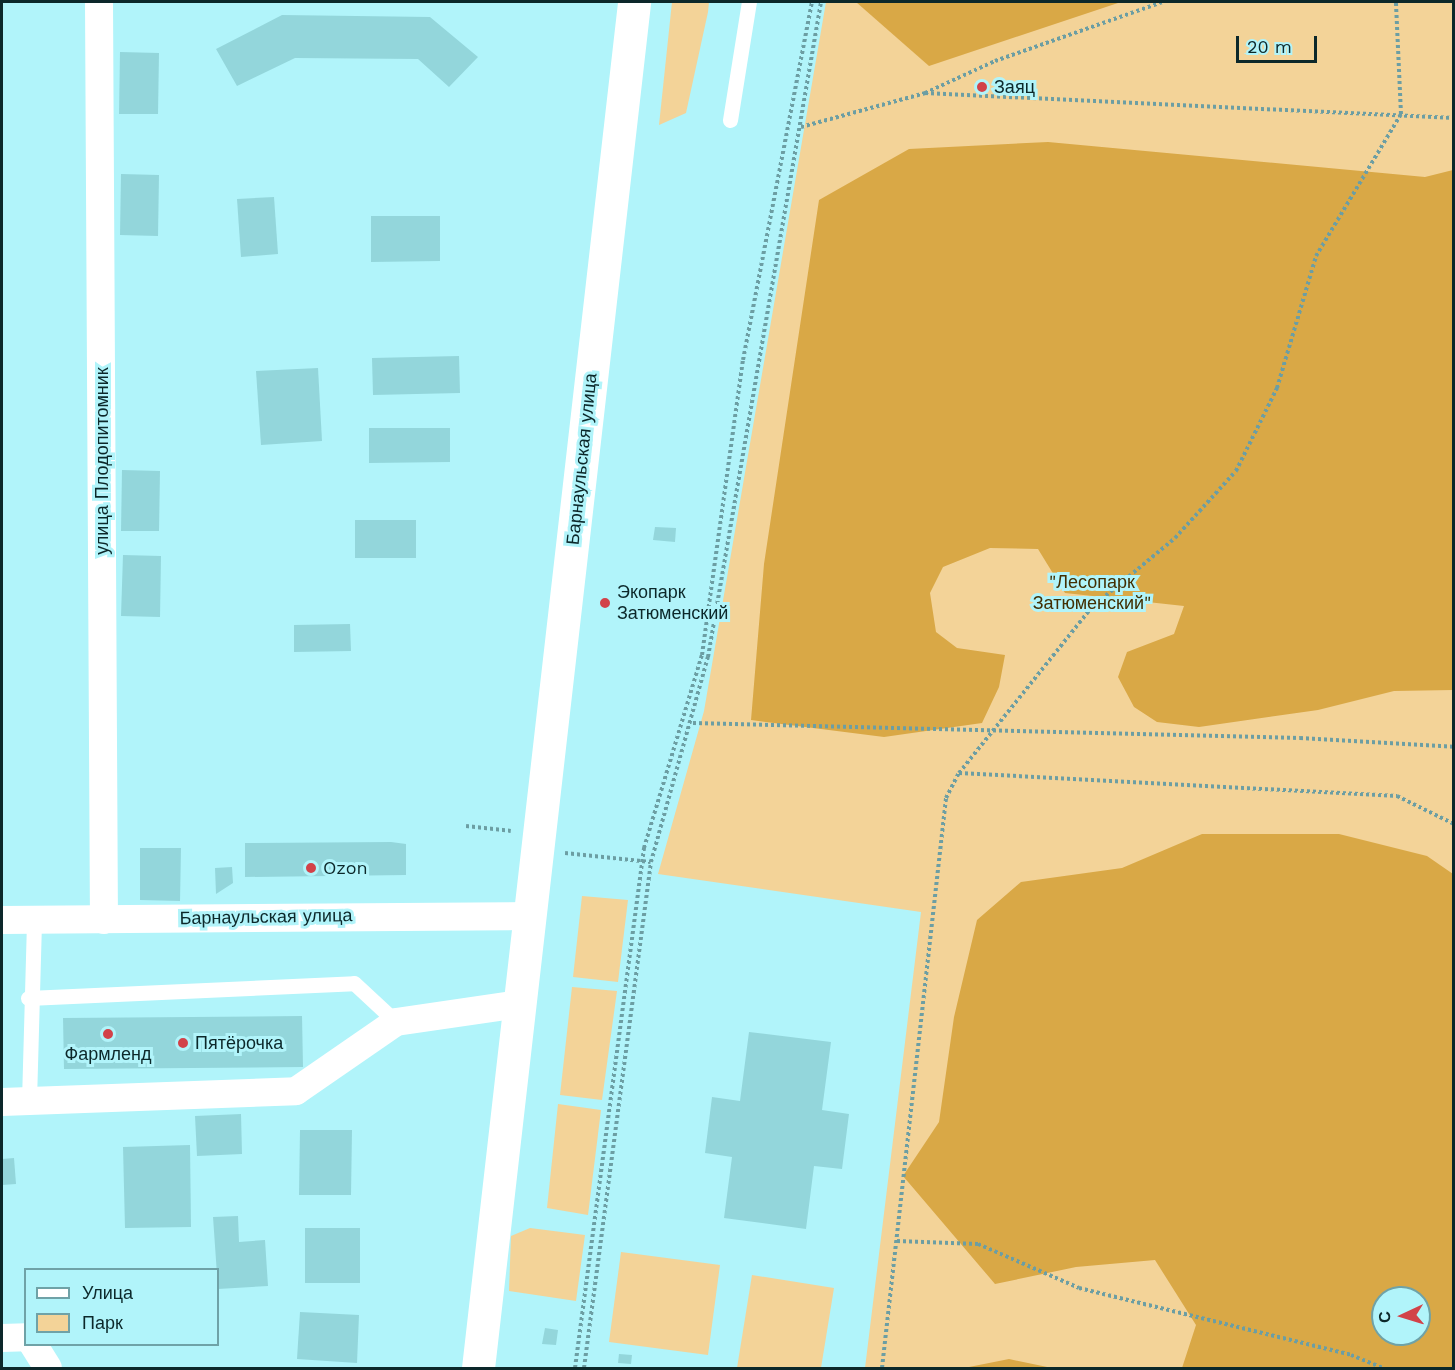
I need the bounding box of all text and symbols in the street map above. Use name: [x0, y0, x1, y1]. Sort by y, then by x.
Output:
scale bar: [1239, 24, 1320, 62]
text: 20 m: [1247, 36, 1292, 57]
place label: Заяц: [994, 76, 1035, 98]
marker: Заяц: [975, 80, 989, 94]
street label: улица Плодопитомник: [91, 367, 113, 555]
street label: Барнаульская улица: [562, 372, 602, 546]
park label: "Лесопарк Затюменский": [1033, 572, 1151, 614]
place label: Экопарк Затюменский: [617, 582, 728, 624]
marker: Экопарк Затюменский: [598, 596, 612, 610]
place label: Ozon: [323, 857, 368, 879]
marker: Ozon: [304, 861, 318, 875]
street label: Барнаульская улица: [179, 905, 353, 929]
marker: Фармленд: [101, 1027, 115, 1041]
place label: Пятёрочка: [195, 1032, 283, 1054]
marker: Пятёрочка: [176, 1036, 190, 1050]
place label: Фармленд: [64, 1043, 152, 1065]
legend: [24, 1268, 219, 1346]
text: Улица: [82, 1282, 133, 1303]
north arrow: [1371, 1286, 1431, 1346]
text: С: [1375, 1311, 1394, 1324]
text: Парк: [82, 1312, 123, 1333]

